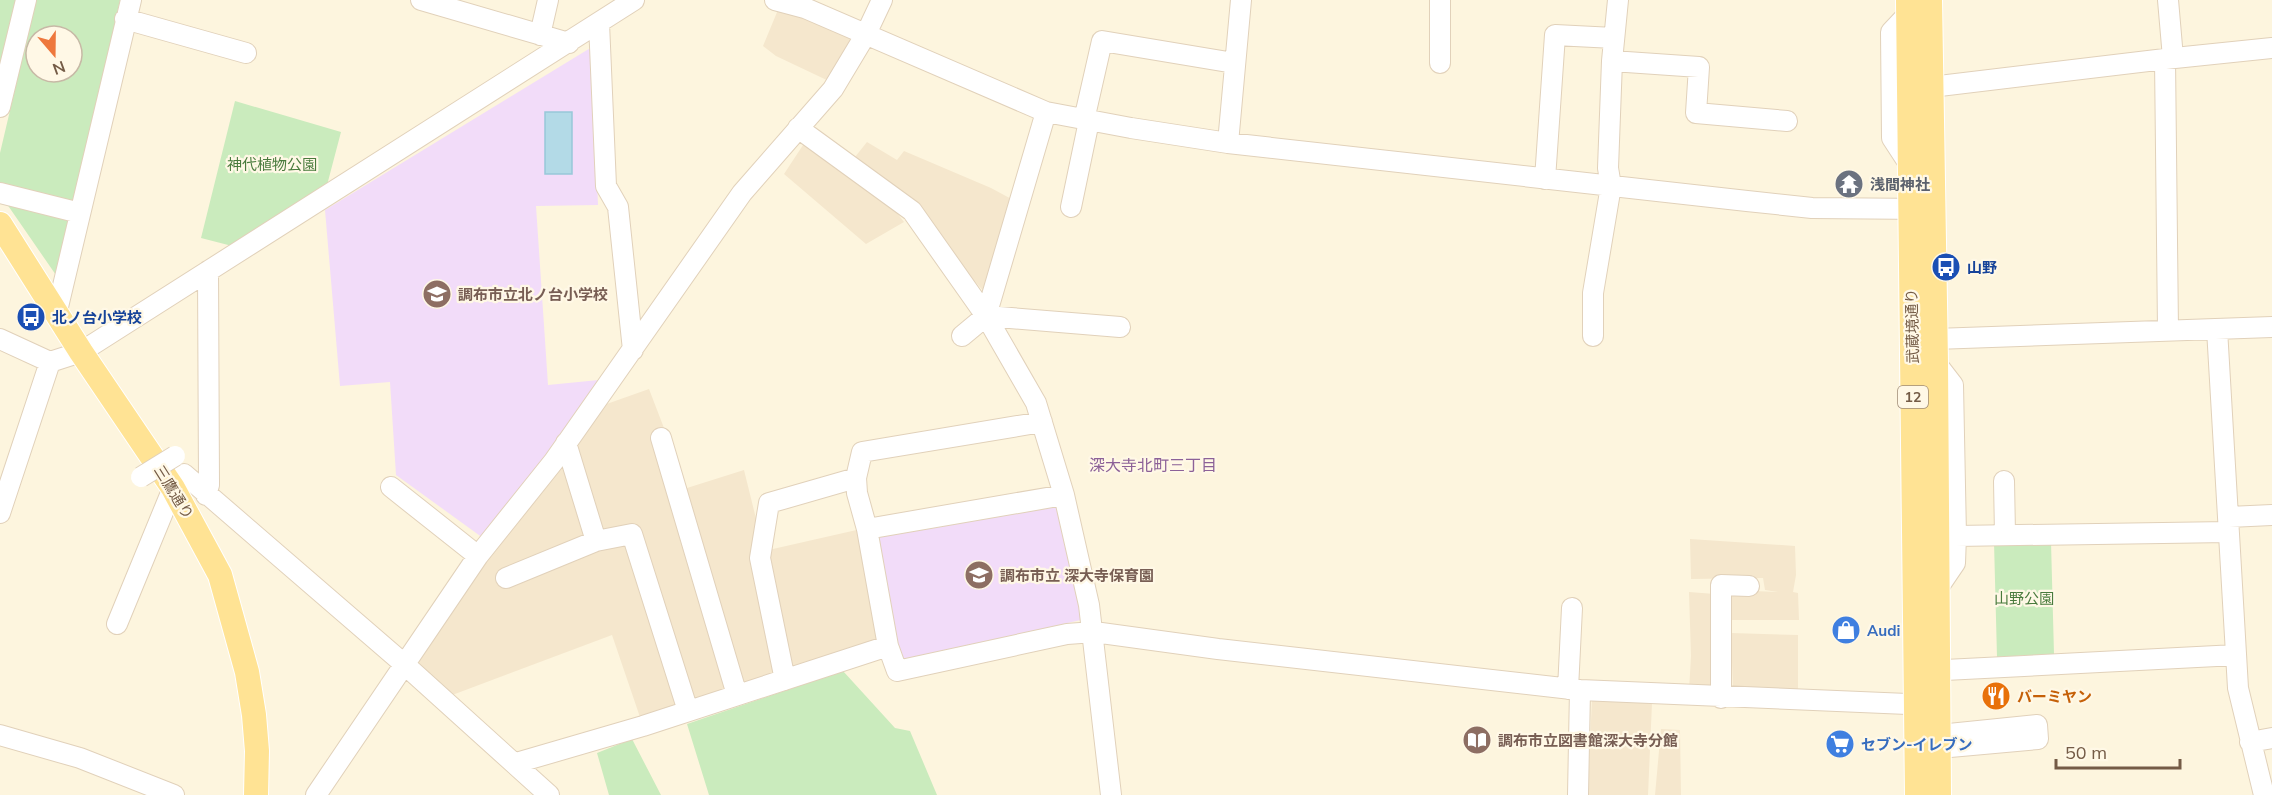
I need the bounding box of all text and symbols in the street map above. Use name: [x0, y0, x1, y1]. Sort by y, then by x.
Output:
north arrow: [24, 24, 84, 84]
text: N: [50, 57, 68, 80]
park label: 神代植物公園: [227, 155, 317, 174]
temple icon: 浅間神社: [1833, 168, 1865, 200]
place label: 浅間神社: [1870, 175, 1930, 194]
bus stop icon: 山野: [1930, 251, 1962, 283]
place label: 山野: [1967, 258, 1997, 277]
school or university icon: 調布市立北ノ台小学校: [421, 278, 453, 310]
place label: 調布市立北ノ台小学校: [458, 285, 608, 304]
street label: 武蔵境通り: [1902, 288, 1922, 364]
bus stop icon: 北ノ台小学校: [15, 301, 47, 333]
place label: 北ノ台小学校: [52, 308, 142, 327]
road number: 12: [1898, 386, 1928, 408]
district label: 深大寺北町三丁目: [1089, 455, 1217, 475]
street label: 三鷹通り: [150, 462, 198, 522]
school or university icon: 調布市立 深大寺保育園: [963, 559, 995, 591]
place label: 調布市立 深大寺保育園: [1000, 566, 1154, 585]
park label: 山野公園: [1994, 589, 2054, 608]
shop icon: Audi: [1830, 614, 1862, 646]
place label: Audi: [1867, 621, 1900, 640]
restaurant icon: バーミヤン: [1980, 680, 2012, 712]
place label: バーミヤン: [2017, 687, 2092, 706]
library icon: 調布市立図書館深大寺分館: [1461, 724, 1493, 756]
supermarket icon: セブン-イレブン: [1824, 728, 1856, 760]
place label: 調布市立図書館深大寺分館: [1498, 731, 1678, 750]
scale bar: [2056, 732, 2180, 770]
place label: セブン-イレブン: [1861, 735, 1973, 754]
text: 50 m: [2065, 741, 2107, 764]

